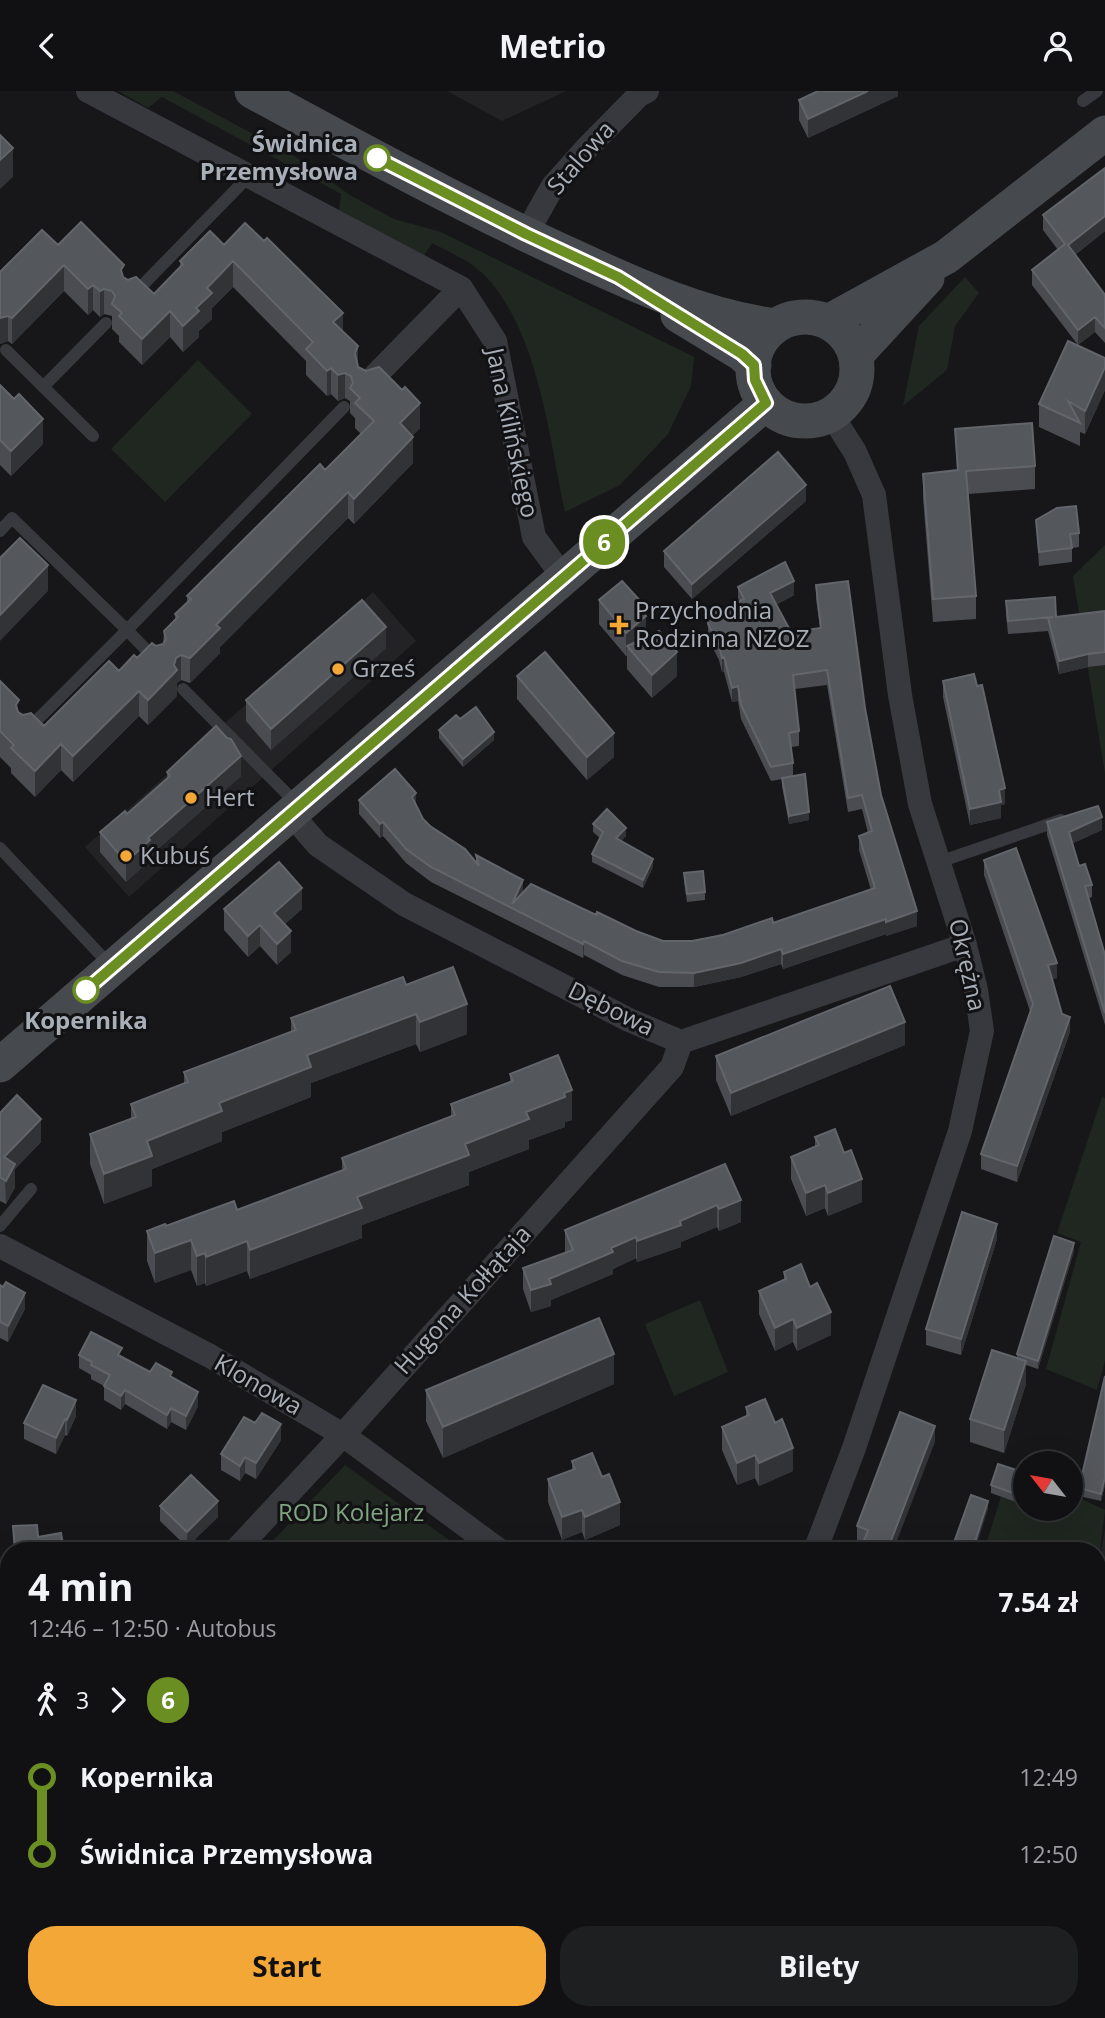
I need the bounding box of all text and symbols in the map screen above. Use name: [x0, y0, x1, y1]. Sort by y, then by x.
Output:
text: Metrio: [499, 24, 606, 67]
icon: back: [28, 27, 66, 65]
icon: person: [1039, 27, 1077, 65]
street label: Stalowa: [539, 113, 621, 201]
place label: Świdnica Przemysłowa: [200, 126, 358, 187]
marker: Świdnica Przemysłowa: [364, 145, 390, 171]
street label: Jana Kilińskiego: [479, 343, 548, 521]
line badge: 6: [581, 519, 627, 565]
text: 6: [597, 525, 611, 558]
place label: Przychodnia Rodzinna NZOZ: [635, 593, 809, 654]
marker: Przychodnia Rodzinna NZOZ: [609, 615, 629, 635]
place label: Grześ: [352, 651, 415, 684]
marker: Grześ: [330, 661, 346, 677]
place label: Hert: [205, 780, 255, 813]
marker: Hert: [183, 790, 199, 806]
place label: Kubuś: [140, 838, 210, 871]
marker: Kubuś: [118, 848, 134, 864]
street label: Okrężna: [942, 915, 995, 1014]
street label: Dębowa: [563, 973, 660, 1043]
marker: Kopernika: [73, 977, 99, 1003]
place label: Kopernika: [24, 1003, 148, 1036]
street label: Hugona Kołłątaja: [386, 1217, 538, 1381]
street label: Klonowa: [209, 1345, 309, 1422]
north arrow: [1013, 1451, 1083, 1521]
map controls: [1013, 1451, 1083, 1521]
park label: ROD Kolejarz: [278, 1495, 424, 1528]
text: 4 min: [28, 1560, 133, 1612]
text: 7.54 zł: [999, 1584, 1078, 1620]
text: 12:46 – 12:50 · Autobus: [28, 1612, 277, 1644]
icon: walk: [28, 1681, 66, 1719]
icon: forward: [99, 1681, 137, 1719]
text: 6: [161, 1683, 175, 1716]
text: 3: [76, 1684, 89, 1716]
text: Kopernika: [80, 1759, 214, 1795]
text: 12:49: [1019, 1761, 1078, 1793]
text: Świdnica Przemysłowa: [80, 1836, 373, 1872]
text: 12:50: [1019, 1838, 1078, 1870]
button: Start: [28, 1926, 546, 2006]
button: Bilety: [560, 1926, 1078, 2006]

